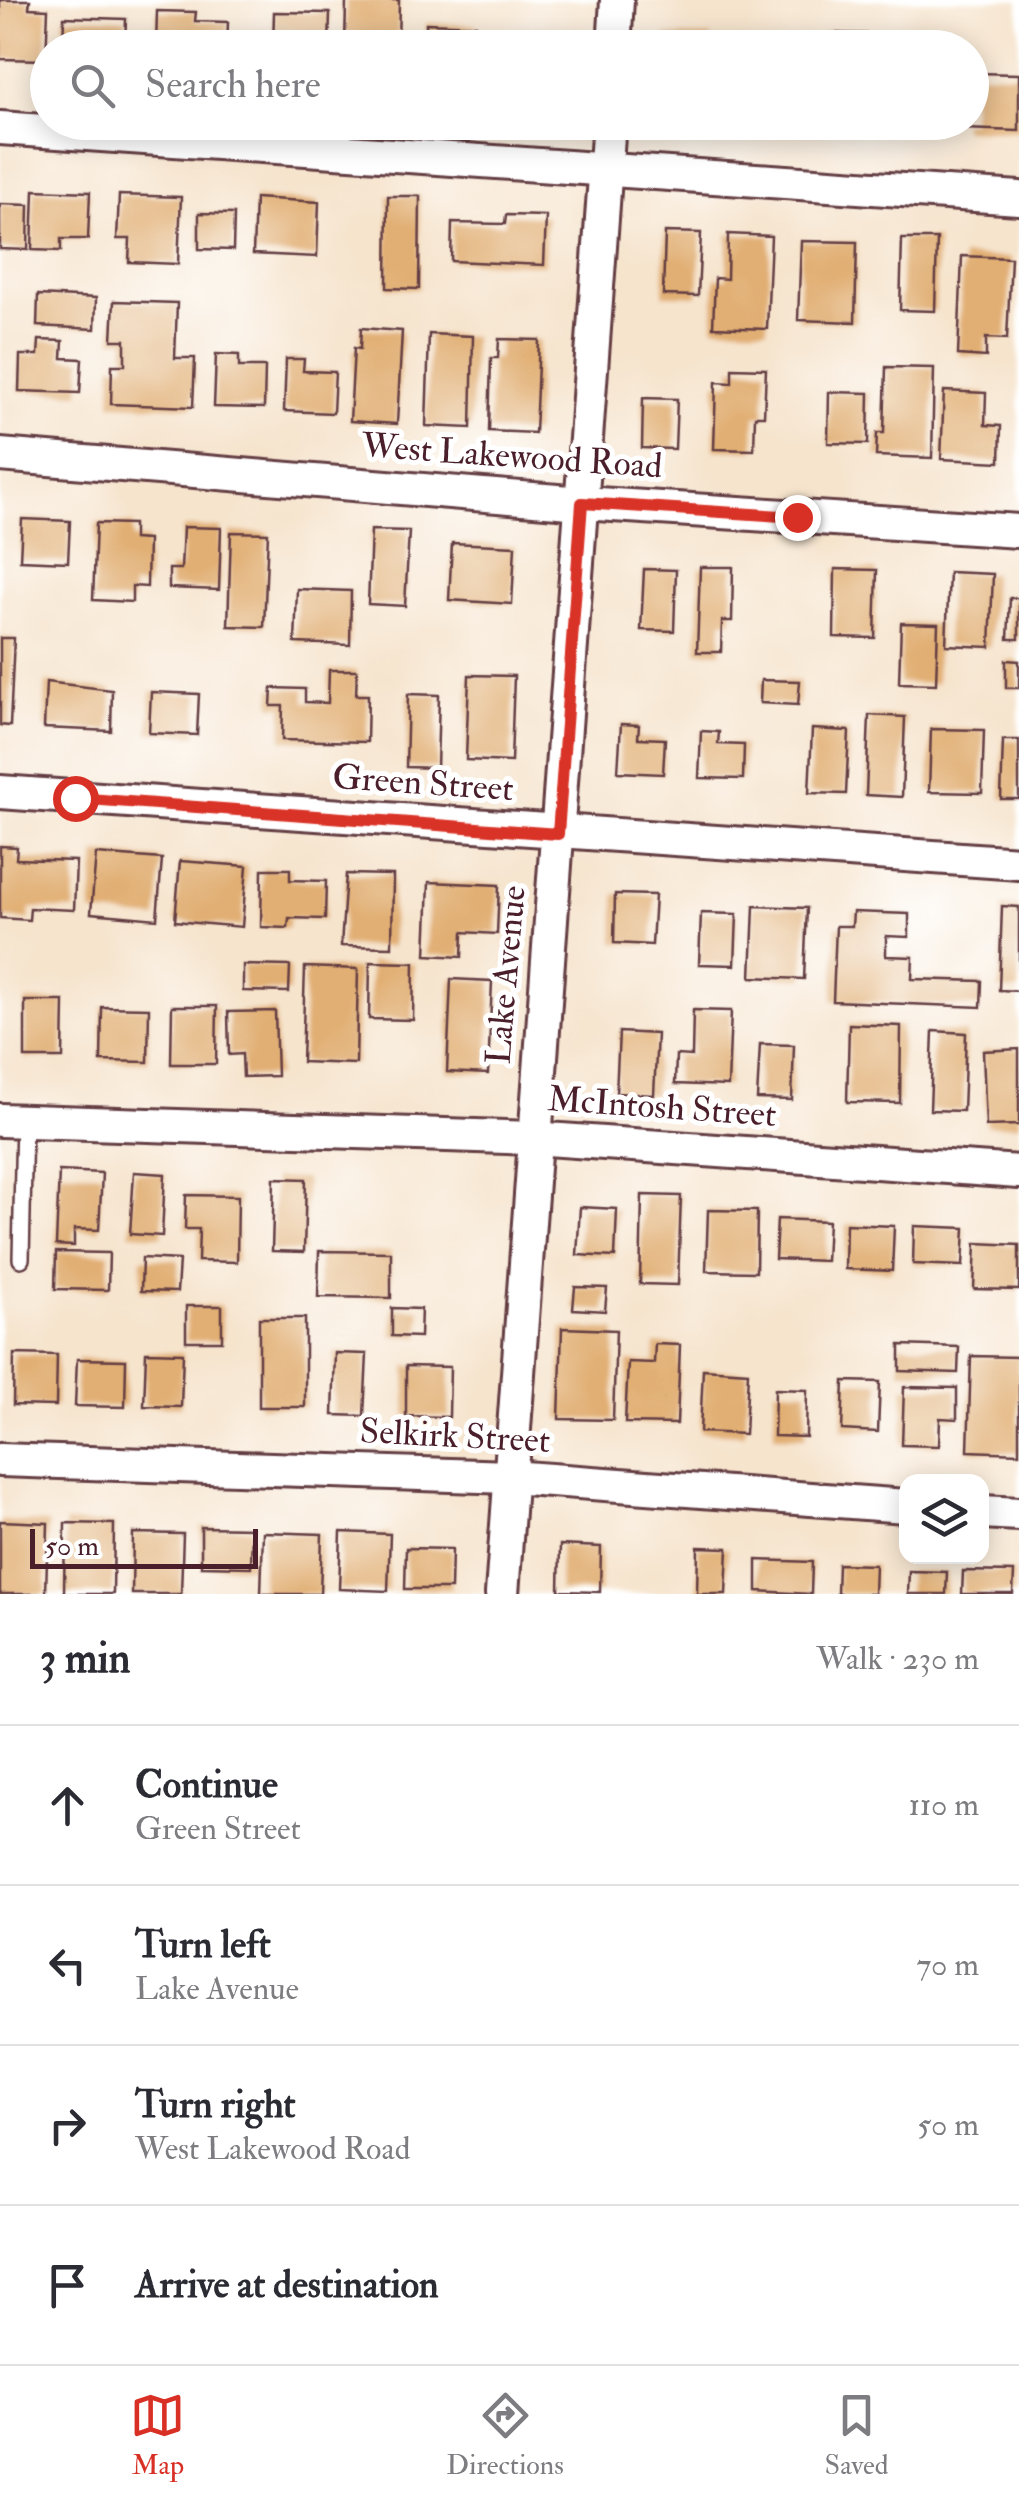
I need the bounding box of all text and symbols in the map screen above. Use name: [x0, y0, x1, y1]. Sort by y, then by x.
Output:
search box: [30, 30, 989, 140]
icon: search: [65, 58, 120, 113]
text: Search here: [145, 61, 321, 109]
street label: West Lakewood Road: [359, 423, 664, 488]
route end: [775, 495, 821, 541]
street label: Green Street: [331, 755, 515, 811]
route start: [53, 776, 99, 822]
street label: Lake Avenue: [476, 884, 536, 1066]
street label: McIntosh Street: [546, 1077, 778, 1137]
street label: Selkirk Street: [359, 1409, 551, 1463]
map controls: [899, 1474, 989, 1564]
button: layers: [899, 1474, 989, 1564]
scale bar: [30, 1524, 258, 1568]
text: 50 m: [45, 1529, 99, 1564]
text: 3 min: [40, 1633, 130, 1685]
text: Walk · 230 m: [816, 1639, 979, 1679]
text: Continue: [135, 1761, 278, 1809]
icon: ahead: [40, 1778, 95, 1833]
text: 110 m: [908, 1785, 979, 1825]
text: Green Street: [135, 1809, 301, 1849]
text: Turn left: [135, 1921, 271, 1969]
icon: left: [40, 1938, 95, 1993]
text: 70 m: [916, 1945, 979, 1985]
text: Lake Avenue: [135, 1969, 299, 2009]
text: Turn right: [135, 2081, 296, 2129]
icon: right: [40, 2098, 95, 2153]
text: 50 m: [917, 2105, 979, 2145]
text: West Lakewood Road: [135, 2129, 410, 2169]
icon: arrive: [40, 2258, 95, 2313]
text: Arrive at destination: [135, 2261, 439, 2309]
tab: Map: [130, 2388, 185, 2483]
tab: Directions: [446, 2388, 564, 2483]
tab: Saved: [825, 2388, 889, 2483]

